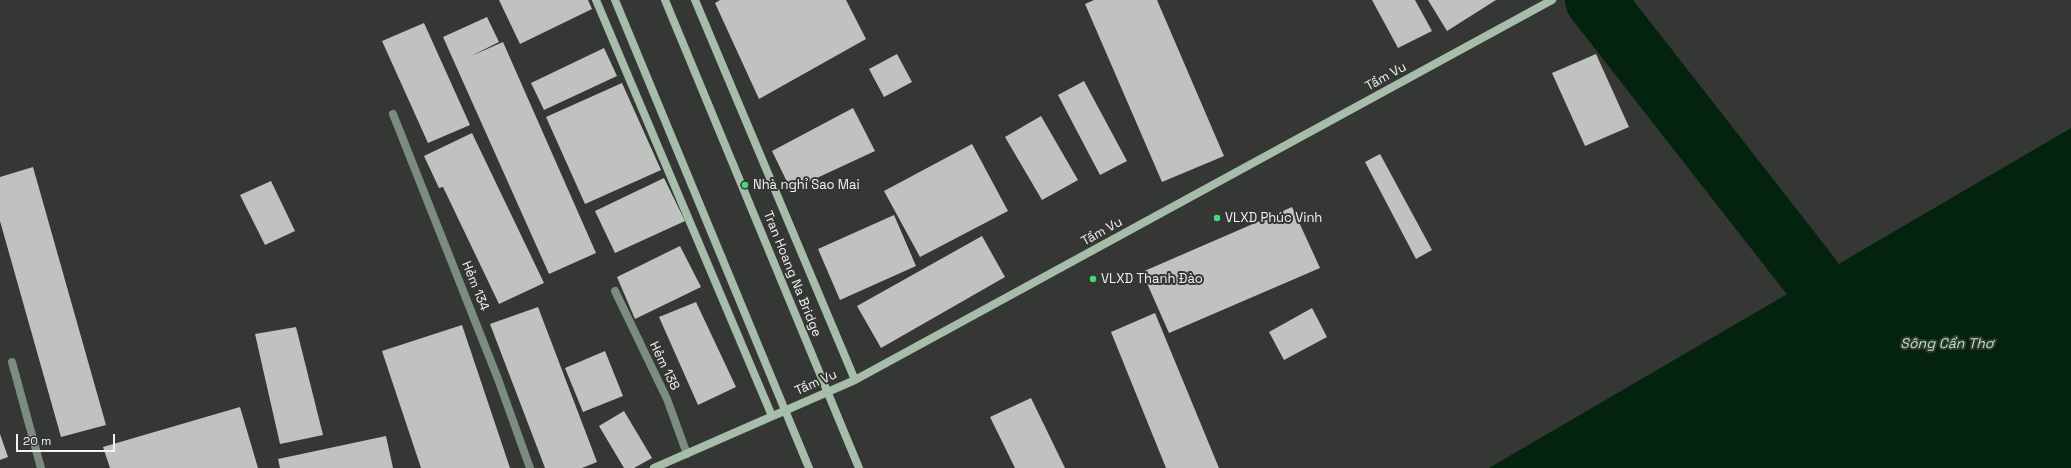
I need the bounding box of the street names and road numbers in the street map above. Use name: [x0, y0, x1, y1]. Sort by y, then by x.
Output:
street label: Tầm Vu: [1363, 59, 1409, 95]
street label: Tran Hoang Na Bridge: [760, 209, 824, 339]
street label: Tầm Vu: [1079, 214, 1125, 250]
street label: Hẻm 134: [458, 259, 492, 313]
street label: Hẻm 138: [646, 339, 682, 393]
street label: Tầm Vu: [793, 367, 839, 399]

